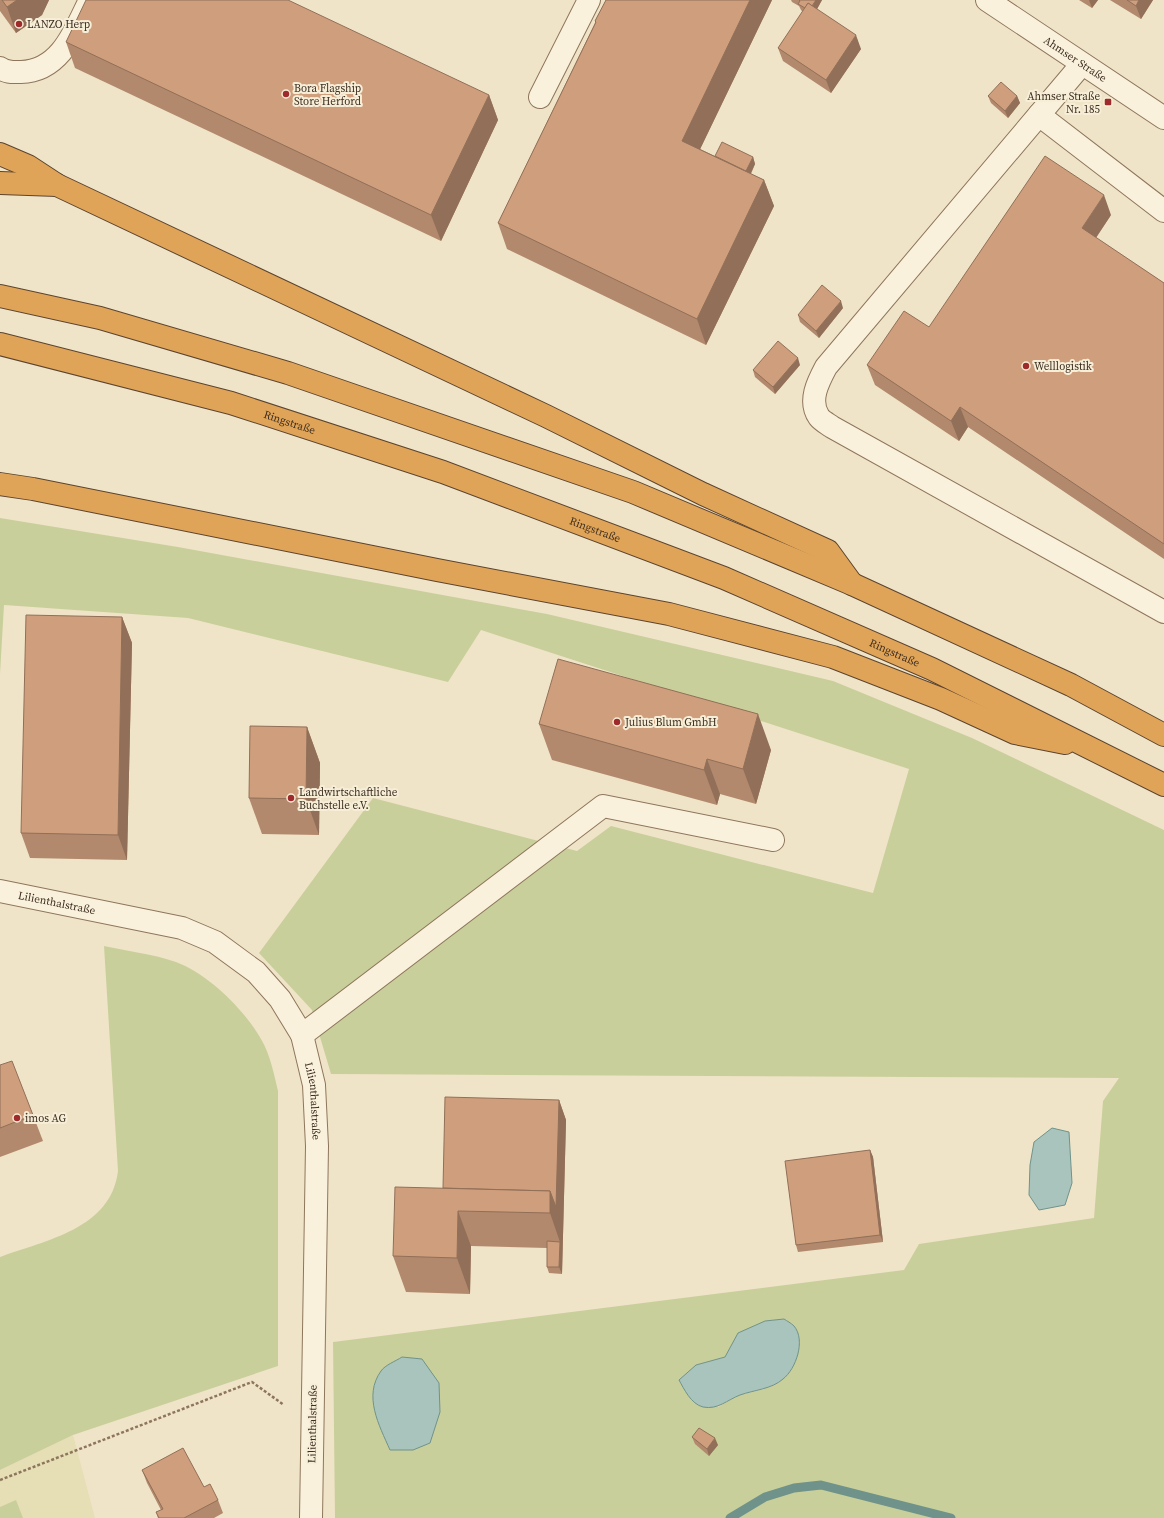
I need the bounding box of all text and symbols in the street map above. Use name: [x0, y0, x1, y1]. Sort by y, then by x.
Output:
place label: LANZO Herp: [27, 17, 90, 32]
marker: LANZO Herp: [14, 19, 24, 29]
street label: Ahmser Straße: [1040, 33, 1110, 86]
place label: Bora Flagship Store Herford: [294, 81, 362, 109]
marker: Bora Flagship Store Herford: [281, 89, 291, 99]
place label: Ahmser Straße Nr. 185: [1027, 89, 1100, 117]
marker: Ahmser Straße Nr. 185: [1103, 97, 1113, 107]
place label: Welllogistik: [1034, 359, 1093, 374]
marker: Welllogistik: [1021, 361, 1031, 371]
street label: Ringstraße: [262, 407, 318, 438]
street label: Ringstraße: [567, 513, 623, 546]
street label: Ringstraße: [867, 636, 922, 671]
place label: Julius Blum GmbH: [624, 715, 717, 730]
marker: Julius Blum GmbH: [612, 717, 622, 727]
place label: Landwirtschaftliche Buchstelle e.V.: [299, 785, 398, 813]
marker: Landwirtschaftliche Buchstelle e.V.: [286, 793, 296, 803]
street label: Lilienthalstraße: [17, 888, 97, 918]
street label: Lilienthalstraße: [301, 1061, 324, 1141]
place label: imos AG: [25, 1111, 66, 1126]
marker: imos AG: [12, 1113, 22, 1123]
street label: Lilienthalstraße: [304, 1384, 321, 1463]

